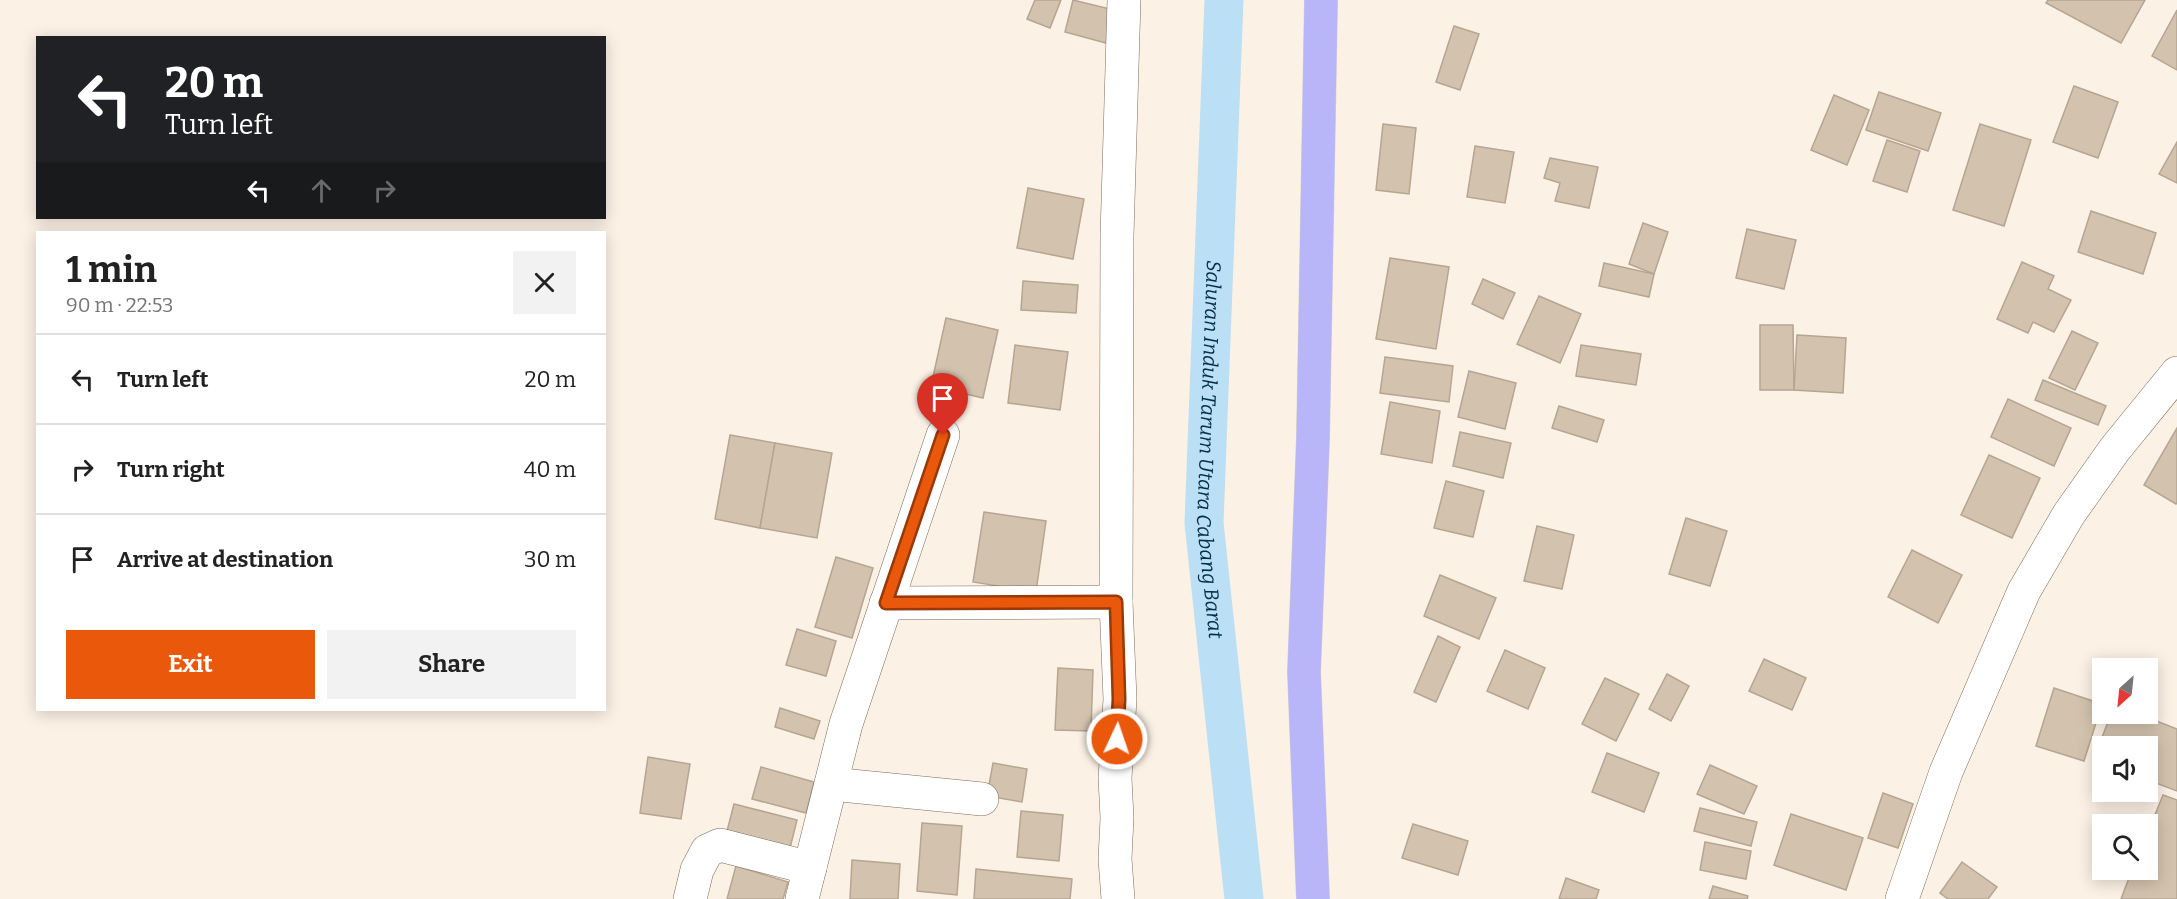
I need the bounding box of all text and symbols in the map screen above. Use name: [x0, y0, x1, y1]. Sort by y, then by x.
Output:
text: 20 m: [165, 58, 263, 108]
icon: left: [66, 60, 144, 138]
text: Turn left: [165, 109, 273, 141]
icon: left: [242, 174, 275, 207]
icon: ahead: [305, 174, 338, 207]
icon: right: [368, 174, 401, 207]
text: 1 min: [66, 248, 157, 292]
button: close: [513, 251, 576, 314]
water label: Saluran Induk Tarum Utara Cabang Barat: [1192, 260, 1228, 641]
text: 90 m · 22:53: [66, 293, 173, 317]
icon: left: [66, 363, 99, 396]
text: Turn left: [117, 366, 209, 393]
text: 20 m: [525, 366, 576, 393]
pin: [917, 373, 968, 435]
icon: arrive: [926, 382, 959, 415]
icon: right: [66, 453, 99, 486]
text: Turn right: [117, 456, 225, 483]
text: 40 m: [524, 456, 576, 483]
icon: arrive: [66, 543, 99, 576]
text: Arrive at destination: [117, 546, 333, 573]
text: 30 m: [524, 546, 576, 573]
button: Exit: [66, 630, 315, 699]
button: Share: [327, 630, 576, 699]
north arrow: [2092, 658, 2158, 724]
map controls: [2092, 658, 2158, 880]
position arrow: [1085, 707, 1149, 771]
button: sound: [2092, 736, 2158, 802]
button: search: [2092, 814, 2158, 880]

